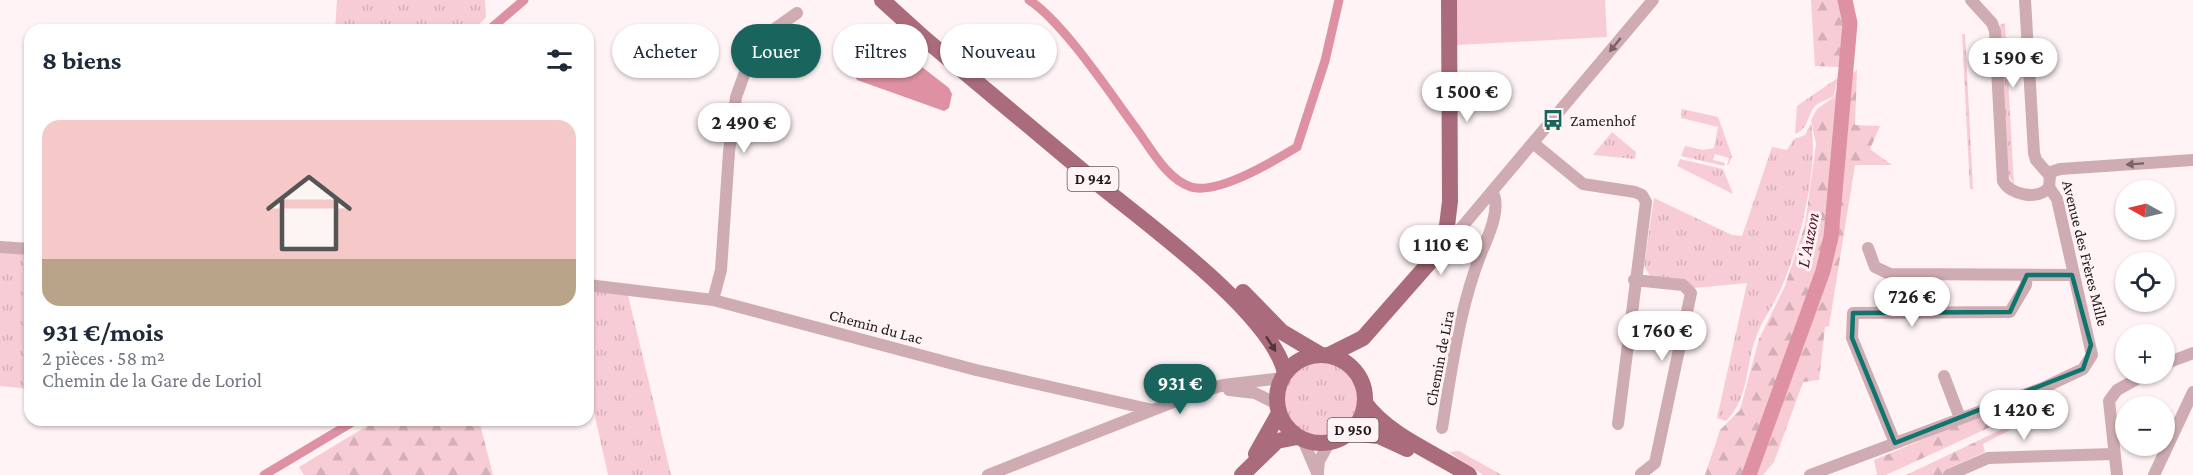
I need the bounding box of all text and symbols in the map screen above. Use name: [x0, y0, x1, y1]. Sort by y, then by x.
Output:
chip: Acheter: [612, 24, 719, 78]
chip: Louer: [731, 24, 821, 78]
chip: Filtres: [833, 24, 928, 78]
chip: Nouveau: [940, 24, 1057, 78]
one-way arrow: [1609, 37, 1622, 53]
pin: 1 590 €: [1958, 38, 2068, 89]
icon: filters: [543, 44, 576, 77]
text: 8 biens: [42, 46, 121, 75]
text: 1 590 €: [1983, 46, 2043, 68]
pin: 1 500 €: [1412, 72, 1522, 123]
text: 1 500 €: [1436, 80, 1498, 102]
pin: 2 490 €: [689, 103, 799, 154]
bus stop icon: Zamenhof: [1541, 108, 1565, 132]
text: 2 490 €: [712, 111, 776, 133]
place label: Zamenhof: [1570, 112, 1637, 129]
icon: home: [255, 159, 363, 267]
one-way arrow: [2125, 159, 2144, 169]
road number: D 942: [1068, 167, 1118, 191]
street label: Avenue des Frères Mille: [2059, 178, 2112, 328]
north arrow: [2115, 180, 2175, 240]
map controls: [2115, 180, 2175, 456]
water label: L'Auzon: [1793, 211, 1823, 269]
pin: 1 110 €: [1386, 225, 1496, 276]
text: 1 110 €: [1413, 233, 1469, 255]
button: locate: [2115, 252, 2175, 312]
pin: 726 €: [1870, 277, 1954, 328]
text: 726 €: [1888, 285, 1936, 307]
street label: Chemin du Lac: [827, 306, 925, 347]
street label: Chemin de Lira: [1422, 308, 1457, 407]
pin: 1 760 €: [1607, 311, 1717, 362]
text: 931 €/mois: [42, 318, 164, 347]
text: 1 760 €: [1632, 319, 1692, 341]
button: +: [2115, 324, 2175, 384]
one-way arrow: [1265, 336, 1276, 352]
text: 2 pièces · 58 m²: [42, 347, 165, 369]
pin: 931 €: [1138, 364, 1222, 415]
text: Chemin de la Gare de Loriol: [42, 369, 262, 391]
text: 931 €: [1158, 372, 1202, 394]
pin: 1 420 €: [1969, 390, 2079, 441]
button: −: [2115, 396, 2175, 456]
text: 1 420 €: [1993, 398, 2055, 420]
road number: D 950: [1328, 418, 1378, 442]

